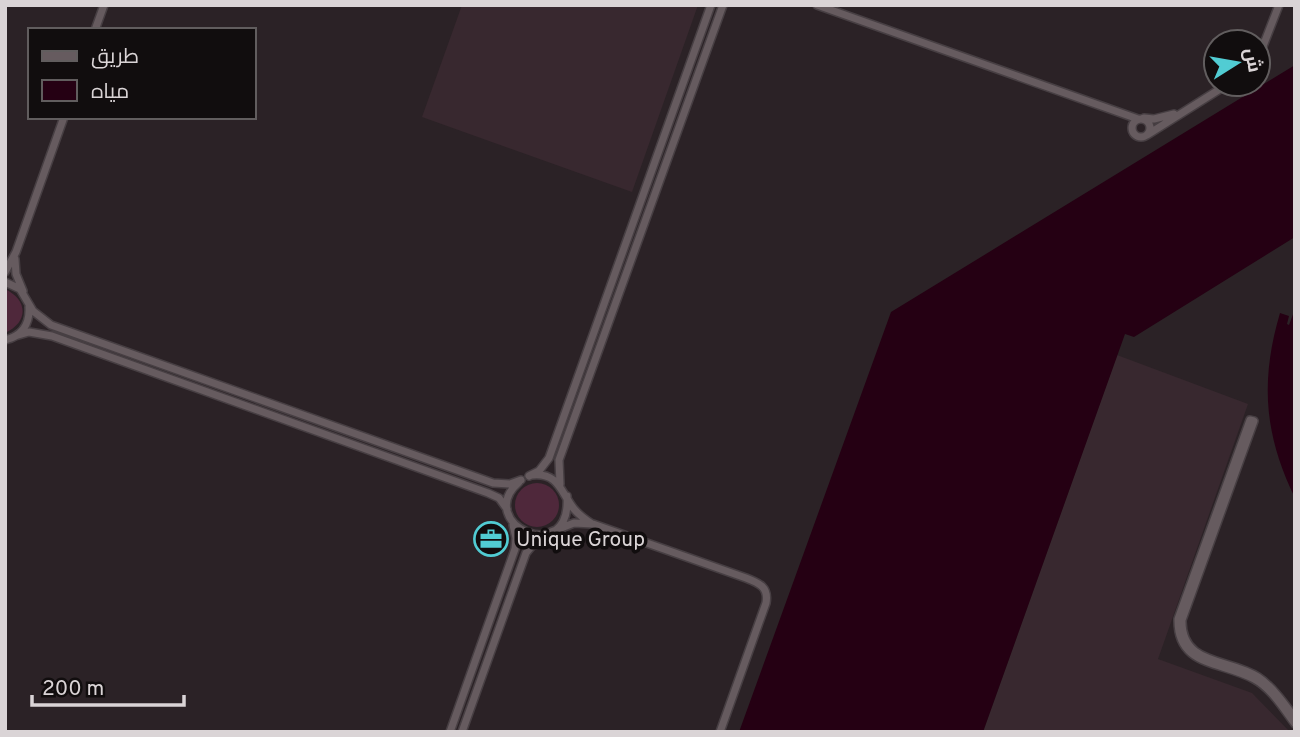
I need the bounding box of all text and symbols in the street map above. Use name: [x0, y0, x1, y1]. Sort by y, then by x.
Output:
legend: [28, 28, 256, 119]
north arrow: [1202, 28, 1272, 98]
text: طريق: [91, 44, 139, 71]
text: ش: [1238, 46, 1266, 74]
text: مياه: [91, 79, 129, 106]
office icon: Unique Group: [472, 520, 510, 558]
place label: Unique Group: [516, 527, 645, 554]
scale bar: [32, 664, 184, 708]
text: 200 m: [42, 676, 104, 703]

